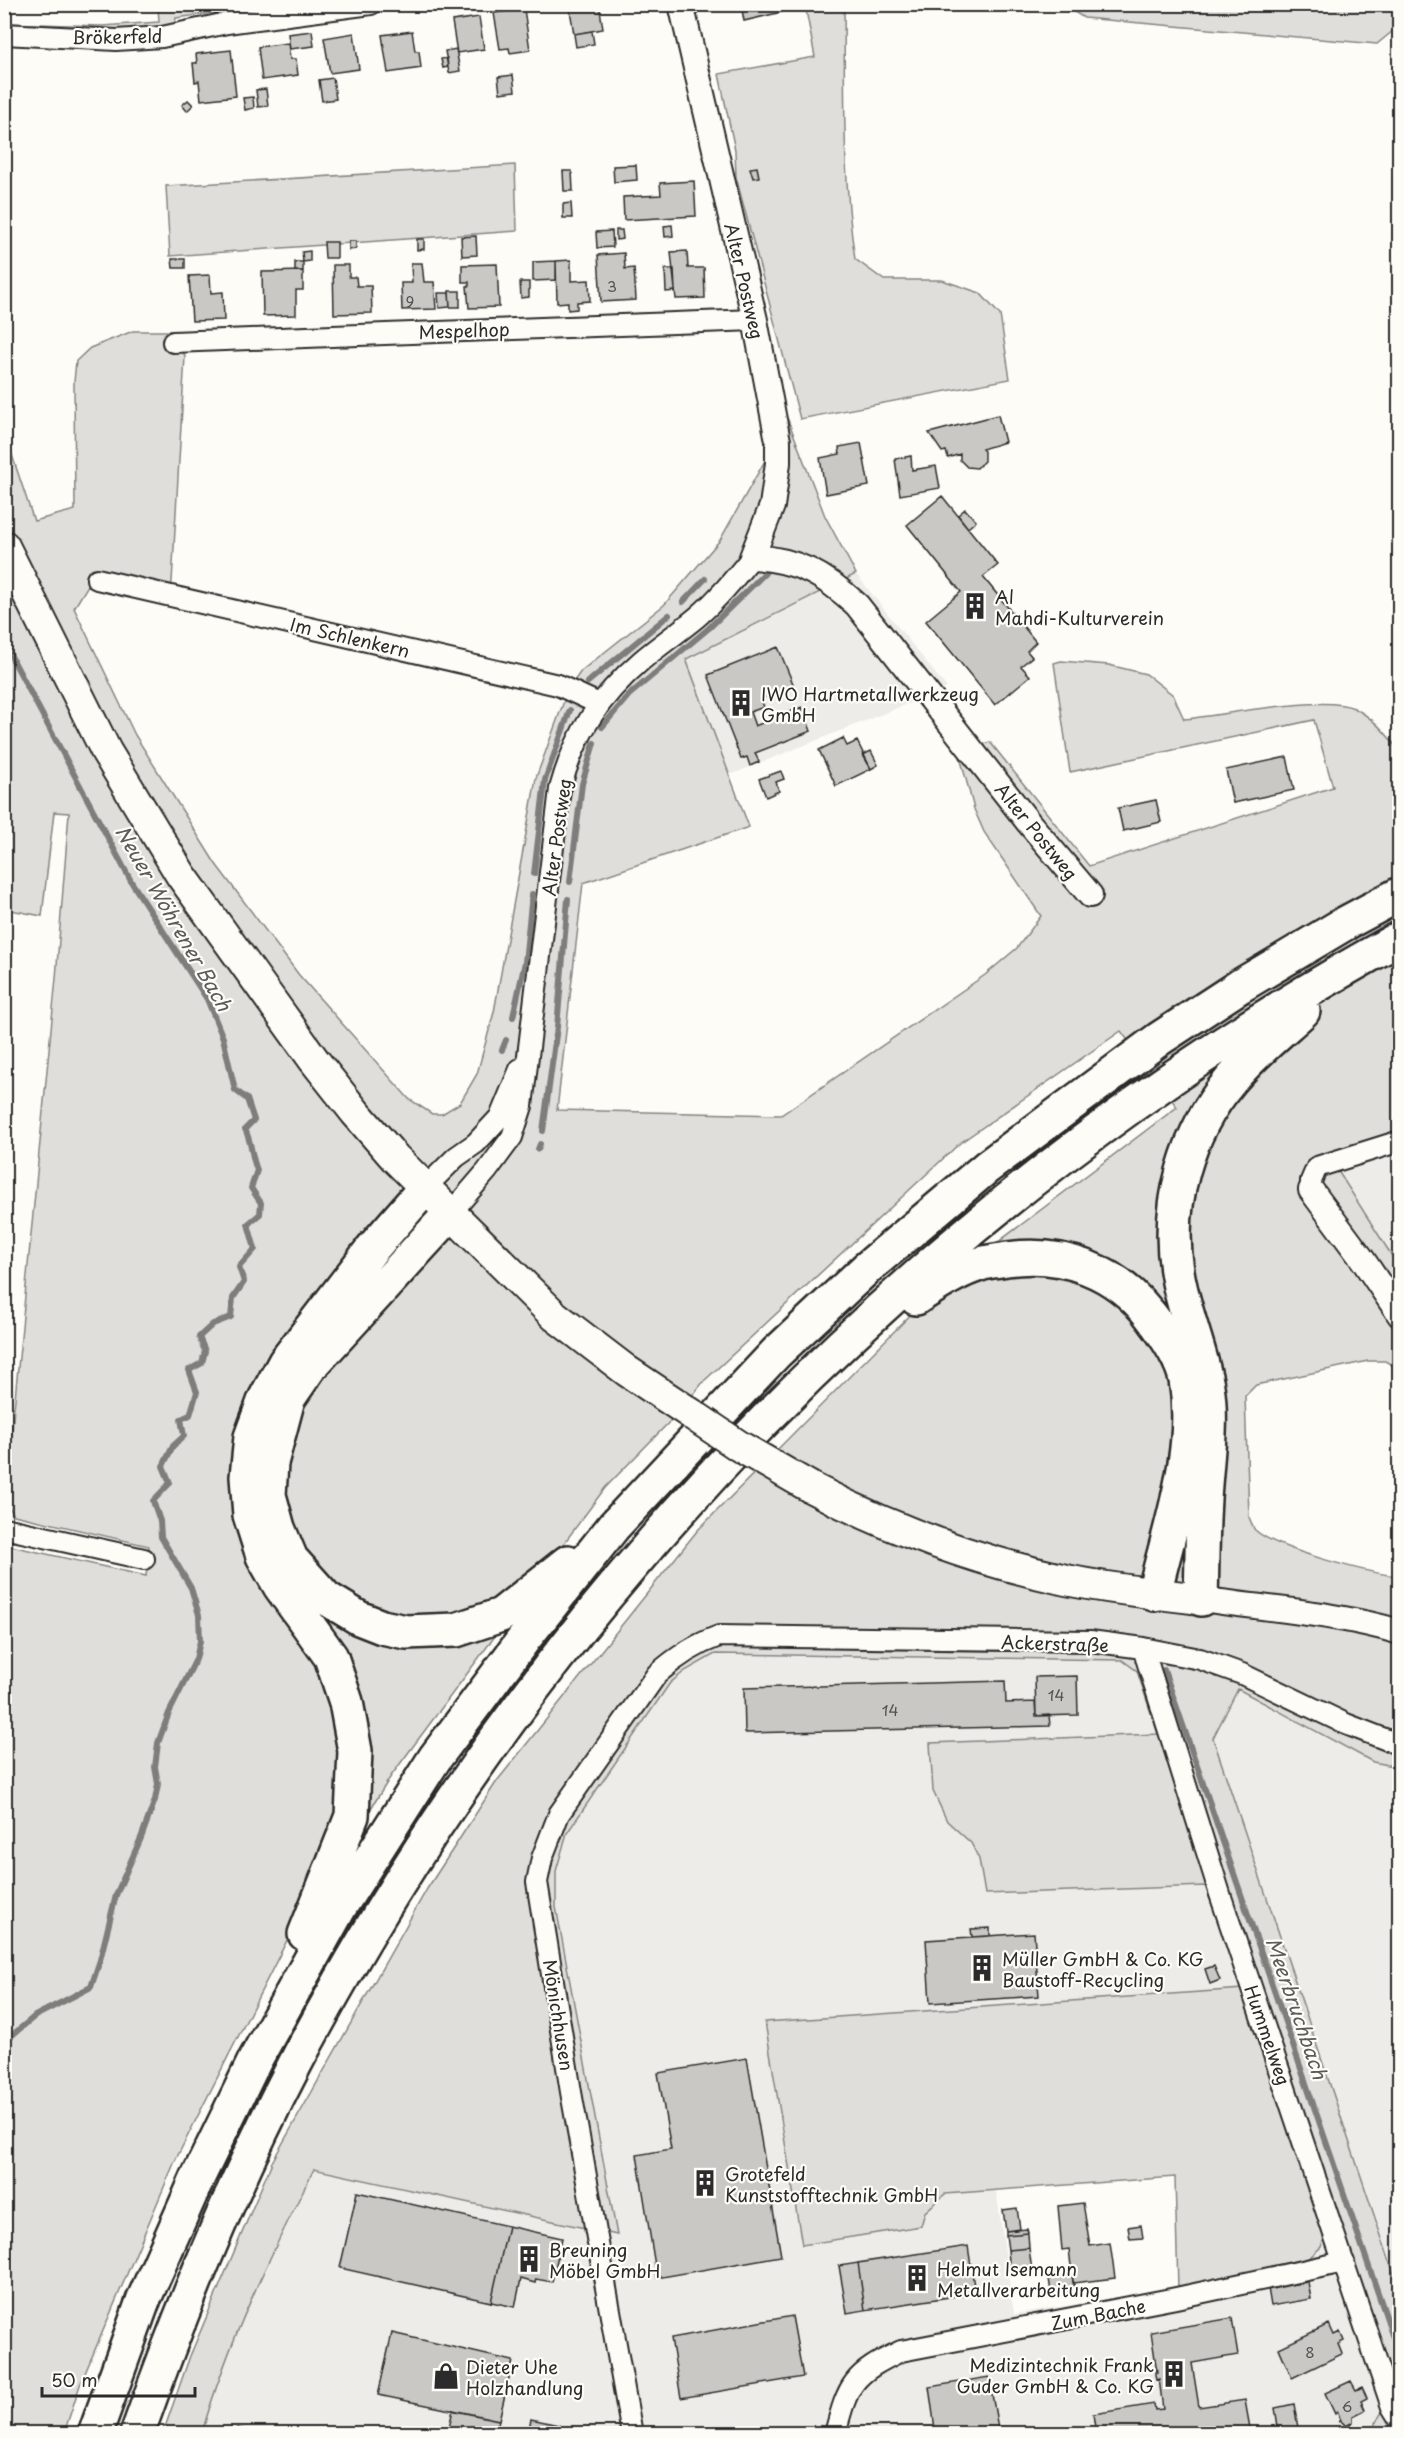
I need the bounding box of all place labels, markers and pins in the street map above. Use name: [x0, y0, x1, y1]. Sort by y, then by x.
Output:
place label: Al Mahdi-Kulturverein: [995, 583, 1164, 631]
building icon: Al Mahdi-Kulturverein: [960, 591, 990, 621]
place label: IWO Hartmetallwerkzeug GmbH: [761, 680, 979, 728]
building icon: IWO Hartmetallwerkzeug GmbH: [726, 688, 756, 718]
place label: Müller GmbH & Co. KG Baustoff-Recycling: [1002, 1945, 1204, 1993]
building icon: Müller GmbH & Co. KG Baustoff-Recycling: [967, 1953, 997, 1983]
place label: Grotefeld Kunststofftechnik GmbH: [725, 2160, 938, 2208]
building icon: Grotefeld Kunststofftechnik GmbH: [690, 2168, 720, 2198]
place label: Breuning Möbel GmbH: [549, 2236, 661, 2284]
building icon: Breuning Möbel GmbH: [514, 2244, 544, 2274]
place label: Helmut Isemann Metallverarbeitung: [937, 2255, 1100, 2303]
building icon: Helmut Isemann Metallverarbeitung: [902, 2263, 932, 2293]
place label: Medizintechnik Frank Guder GmbH & Co. KG: [957, 2351, 1154, 2399]
place label: Dieter Uhe Holzhandlung: [466, 2353, 583, 2401]
building icon: Medizintechnik Frank Guder GmbH & Co. KG: [1159, 2359, 1189, 2389]
shop icon: Dieter Uhe Holzhandlung: [431, 2361, 461, 2391]

